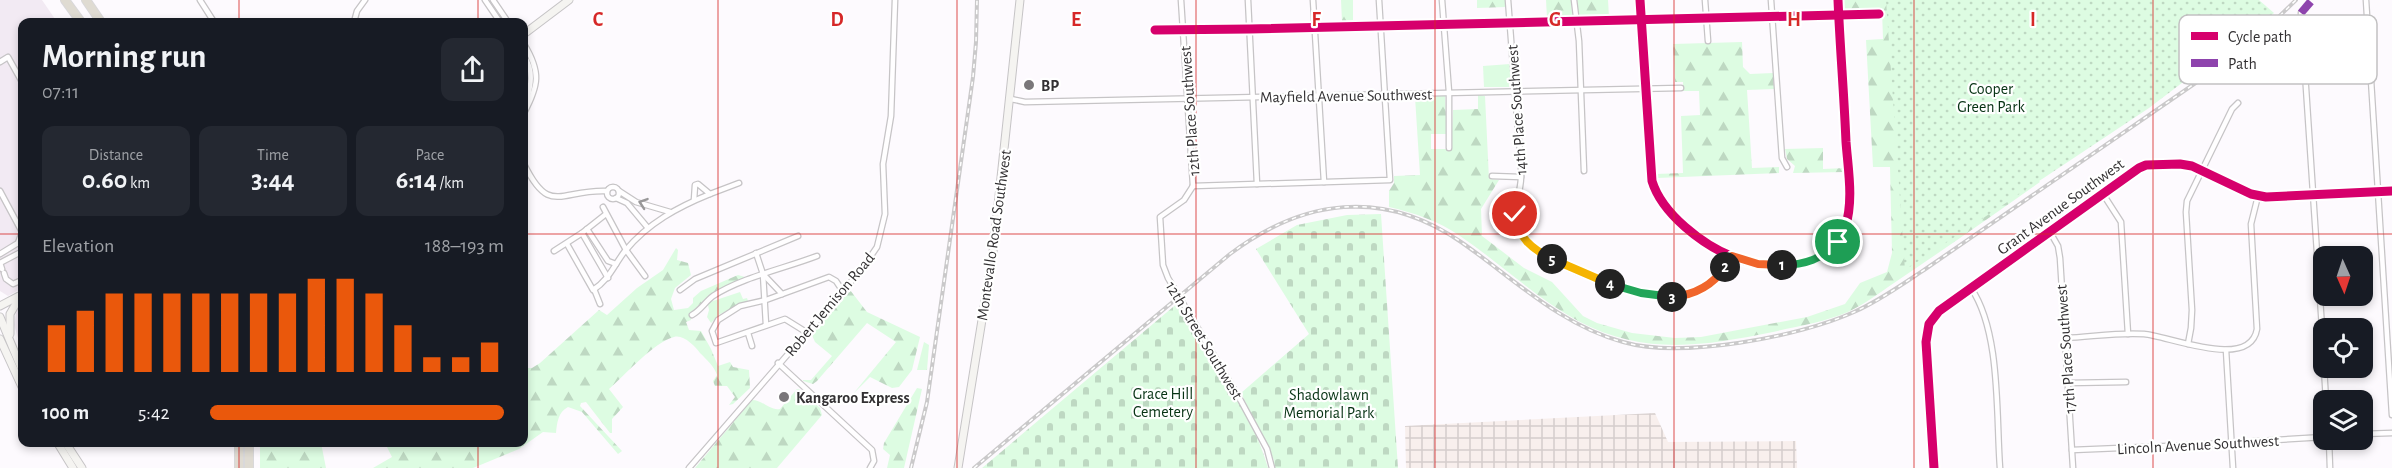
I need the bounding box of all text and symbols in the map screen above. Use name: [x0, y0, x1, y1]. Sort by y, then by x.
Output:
text: C: [593, 10, 604, 30]
text: D: [830, 10, 844, 30]
text: E: [1071, 10, 1081, 30]
text: F: [1311, 10, 1321, 30]
text: G: [1549, 10, 1561, 30]
text: H: [1787, 10, 1801, 30]
text: I: [2030, 10, 2036, 30]
legend: [2179, 15, 2377, 84]
text: Cycle path: [2228, 29, 2292, 46]
button: share: [441, 38, 504, 101]
text: Morning run: [42, 41, 206, 74]
street label: 14th Place Southwest: [1504, 44, 1530, 176]
street label: 12th Place Southwest: [1177, 46, 1203, 176]
text: Path: [2228, 56, 2257, 72]
marker: BP: [1022, 78, 1036, 92]
place label: BP: [1041, 78, 1059, 94]
park label: Cooper Green Park: [1957, 81, 2026, 115]
text: 07:11: [42, 82, 79, 102]
street label: Mayfield Avenue Southwest: [1260, 86, 1432, 107]
text: Distance: [89, 147, 143, 163]
text: Time: [257, 147, 289, 163]
text: Pace: [416, 147, 444, 163]
street label: Montevallo Road Southwest: [974, 149, 1014, 322]
street label: Grant Avenue Southwest: [1994, 156, 2127, 258]
text: 0.60: [82, 167, 127, 193]
text: 3:44: [251, 167, 295, 193]
text: 6:14: [396, 167, 437, 193]
text: km: [127, 175, 150, 191]
text: /km: [437, 175, 464, 191]
pin: [1489, 188, 1540, 239]
icon: check: [1498, 197, 1531, 230]
one-way arrow: [638, 198, 649, 211]
pin: [1812, 216, 1863, 267]
icon: arrive: [1821, 225, 1854, 258]
text: Elevation: [42, 236, 114, 256]
text: 188–193 m: [425, 236, 504, 256]
pin: 5: [1537, 244, 1567, 274]
north arrow: [2313, 246, 2373, 306]
map controls: [2313, 246, 2373, 450]
street label: Robert Jemison Road: [782, 250, 878, 359]
pin: 1: [1767, 250, 1797, 280]
text: 5: [1549, 251, 1555, 267]
pin: 2: [1710, 252, 1740, 282]
text: 1: [1779, 257, 1785, 273]
text: 2: [1721, 259, 1729, 275]
pin: 4: [1595, 269, 1625, 299]
text: 4: [1606, 276, 1614, 292]
street label: 12th Street Southwest: [1163, 279, 1246, 402]
pin: 3: [1657, 282, 1687, 312]
street label: 17th Place Southwest: [2054, 284, 2078, 414]
text: 3: [1669, 289, 1675, 305]
button: locate: [2313, 318, 2373, 378]
park label: Grace Hill Cemetery: [1133, 386, 1193, 421]
park label: Shadowlawn Memorial Park: [1284, 387, 1375, 421]
marker: Kangaroo Express: [777, 390, 791, 404]
place label: Kangaroo Express: [796, 390, 910, 406]
button: layers: [2313, 390, 2373, 450]
text: 100 m: [42, 403, 89, 423]
text: 5:42: [138, 403, 170, 423]
street label: Lincoln Avenue Southwest: [2117, 433, 2279, 457]

